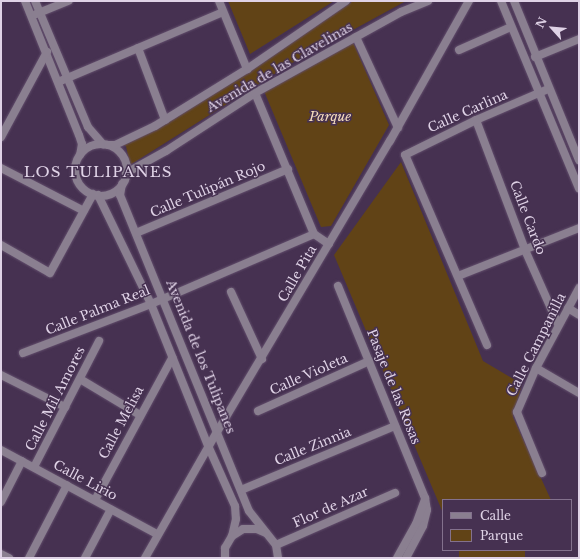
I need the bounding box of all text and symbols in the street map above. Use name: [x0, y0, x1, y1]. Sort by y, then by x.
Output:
north arrow: [532, 8, 572, 48]
text: N: [533, 15, 550, 30]
street label: Avenida de las Clavelinas: [204, 20, 356, 116]
street label: Calle Carlina: [426, 87, 510, 137]
park label: Parque: [309, 109, 351, 125]
street label: Calle Tulipán Rojo: [148, 159, 268, 221]
district label: LOS TULIPANES: [23, 163, 173, 181]
street label: Calle Cardo: [506, 179, 548, 257]
street label: Calle Pita: [276, 243, 320, 305]
street label: Avenida de los Tulipanes: [162, 277, 238, 437]
street label: Calle Palma Real: [43, 283, 153, 339]
street label: Calle Campanilla: [504, 291, 570, 399]
street label: Pasaje de las Rosas: [363, 327, 423, 447]
street label: Calle Mil Amores: [23, 344, 89, 454]
street label: Calle Violeta: [267, 351, 351, 399]
street label: Calle Melisa: [96, 384, 148, 462]
street label: Calle Zinnia: [272, 425, 354, 469]
street label: Calle Lirio: [50, 458, 120, 504]
street label: Flor de Azar: [290, 484, 372, 532]
legend: [442, 499, 572, 551]
text: Calle: [480, 508, 511, 523]
text: Parque: [480, 528, 523, 543]

